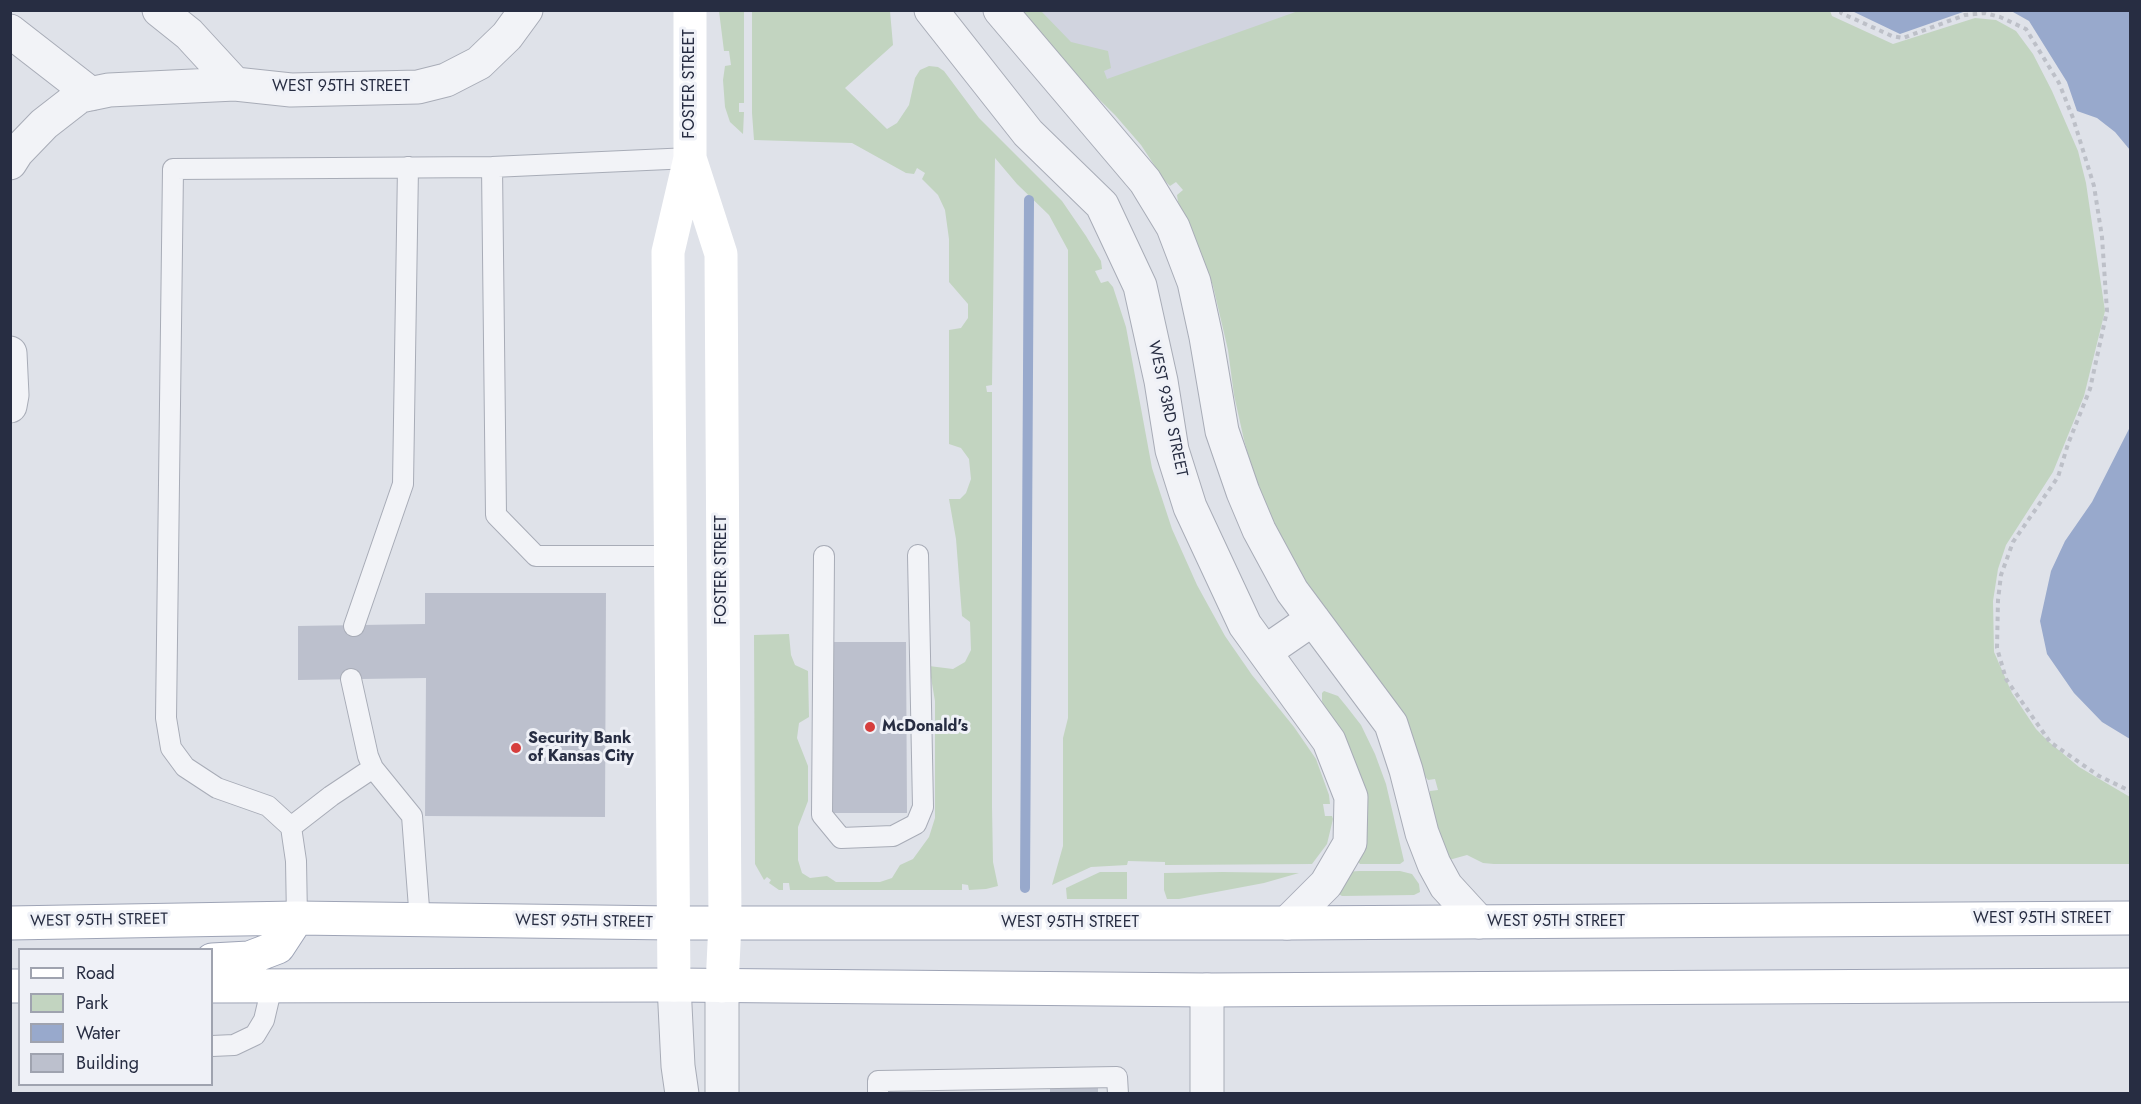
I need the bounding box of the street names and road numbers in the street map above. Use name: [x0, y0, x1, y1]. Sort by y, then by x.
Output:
street label: FOSTER STREET: [680, 29, 700, 139]
street label: WEST 95TH STREET: [272, 77, 410, 97]
street label: WEST 93RD STREET: [1143, 339, 1191, 479]
street label: FOSTER STREET: [712, 515, 732, 625]
street label: WEST 95TH STREET: [1973, 909, 2111, 929]
street label: WEST 95TH STREET: [30, 910, 168, 932]
street label: WEST 95TH STREET: [515, 911, 653, 933]
street label: WEST 95TH STREET: [1487, 912, 1625, 932]
street label: WEST 95TH STREET: [1001, 913, 1139, 933]

